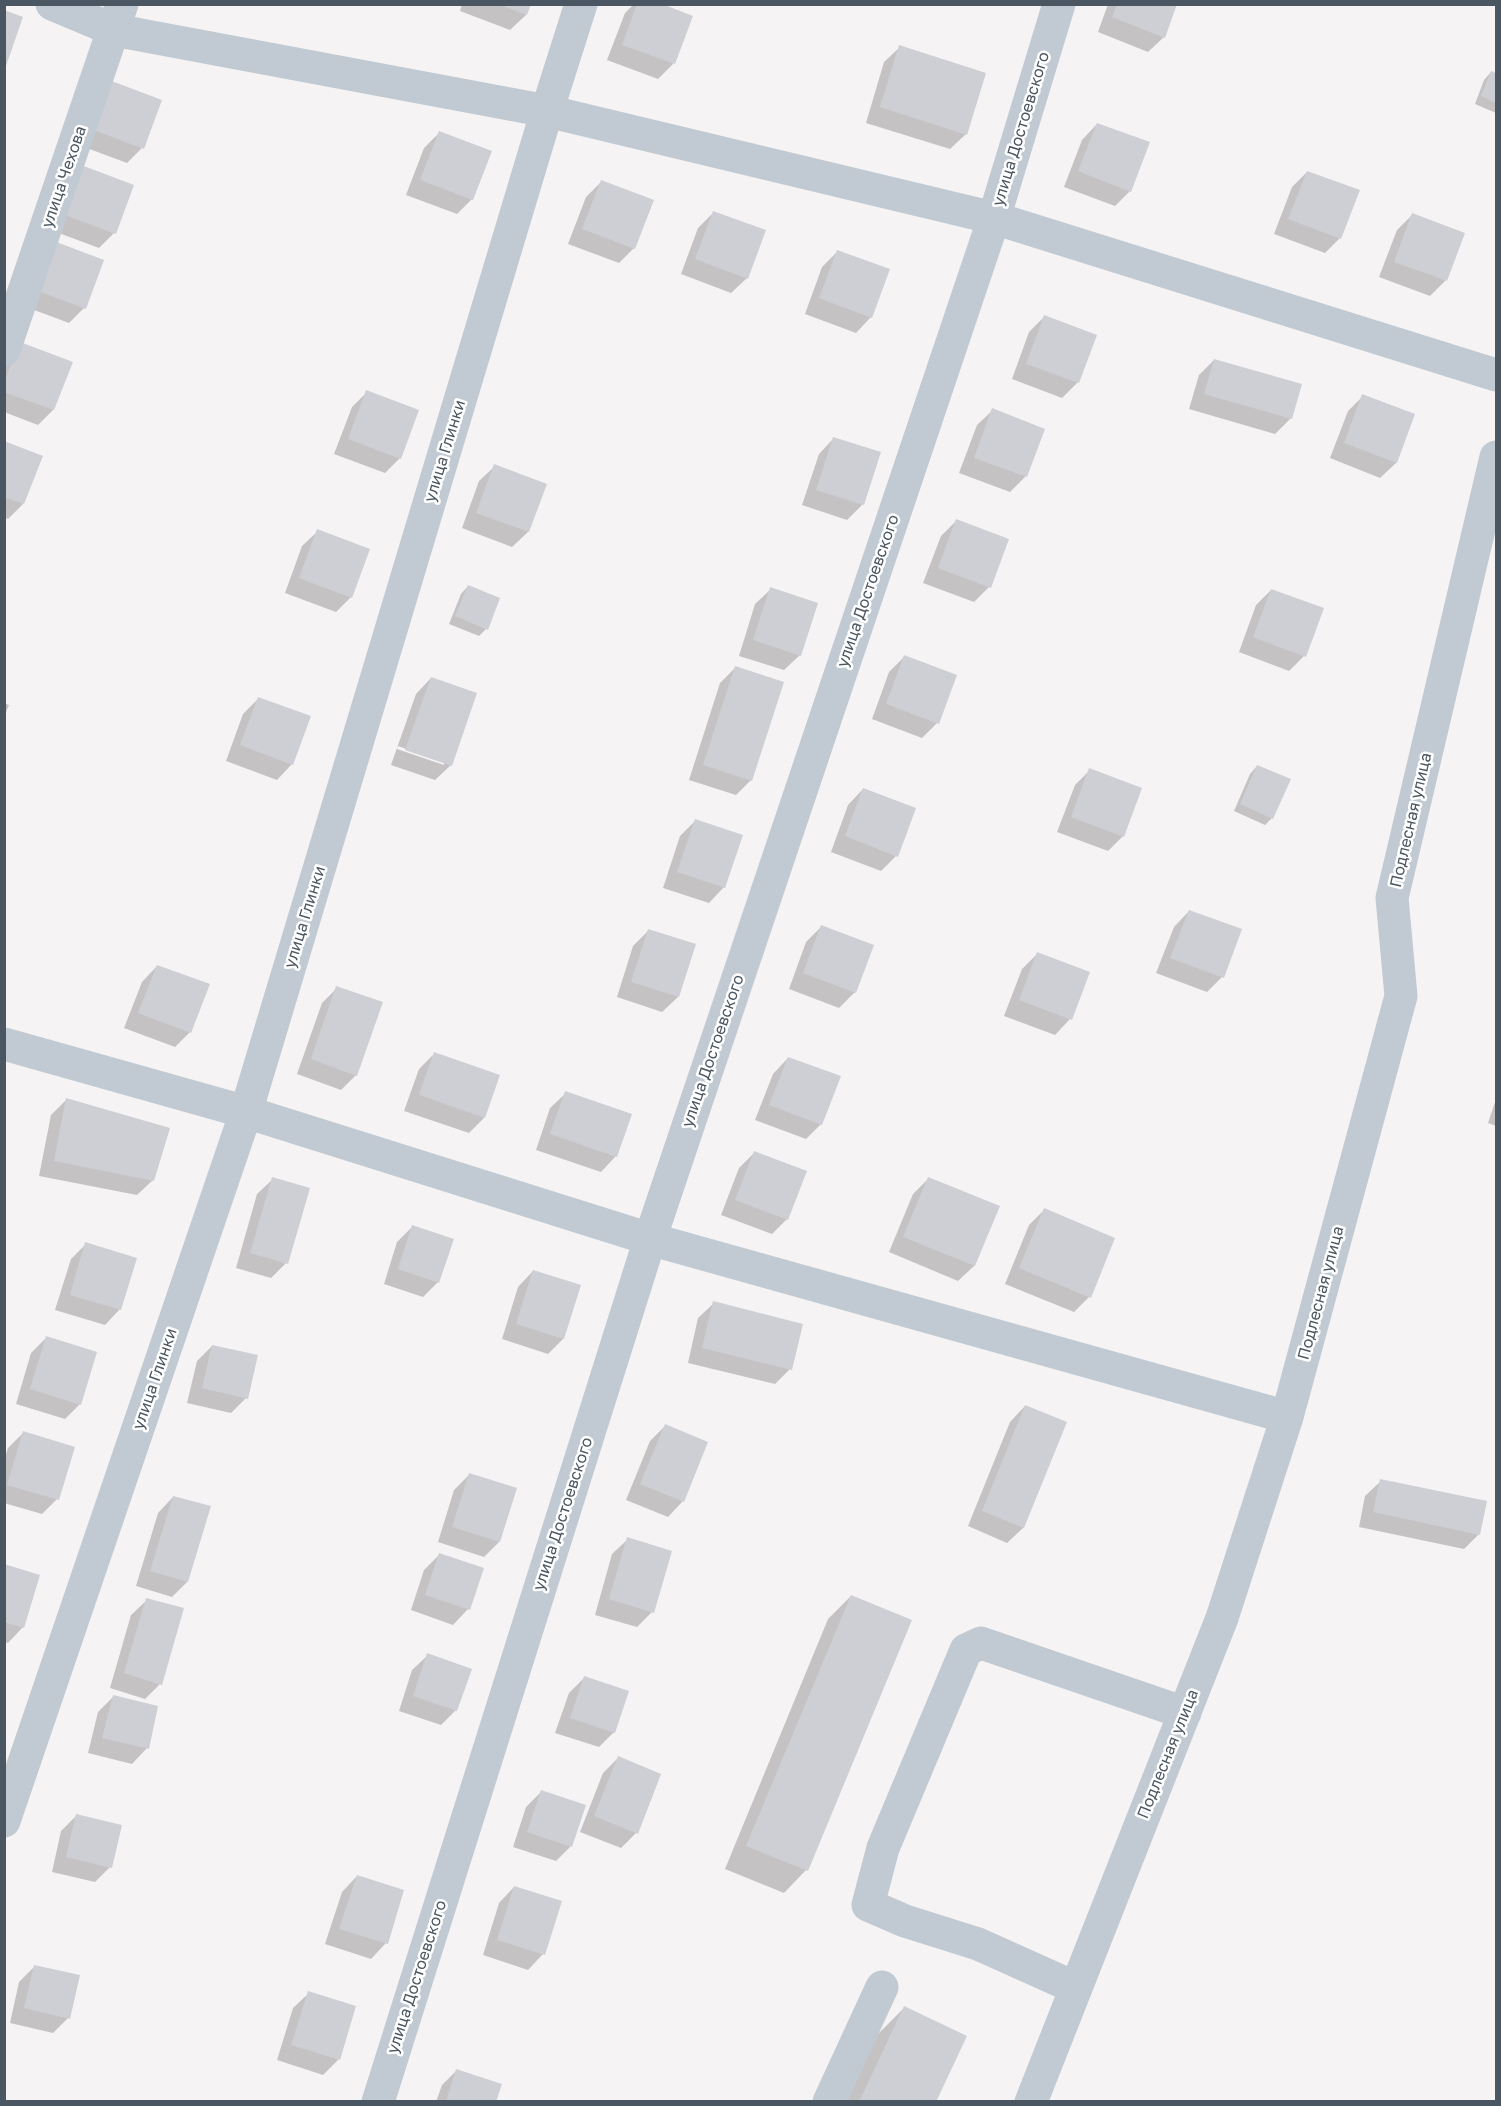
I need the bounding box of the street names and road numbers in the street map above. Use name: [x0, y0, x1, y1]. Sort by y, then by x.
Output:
street label: улица Достоевского: [988, 50, 1054, 208]
street label: улица Чехова: [38, 123, 90, 231]
street label: улица Глинки: [420, 398, 470, 504]
street label: улица Достоевского: [833, 512, 903, 670]
street label: Подлесная улица: [1386, 751, 1436, 889]
street label: улица Глинки: [280, 864, 330, 970]
street label: улица Достоевского: [678, 972, 748, 1130]
street label: Подлесная улица: [1294, 1224, 1348, 1362]
street label: улица Глинки: [129, 1326, 181, 1432]
street label: улица Достоевского: [529, 1435, 597, 1593]
street label: Подлесная улица: [1133, 1687, 1203, 1821]
street label: улица Достоевского: [383, 1898, 451, 2056]

